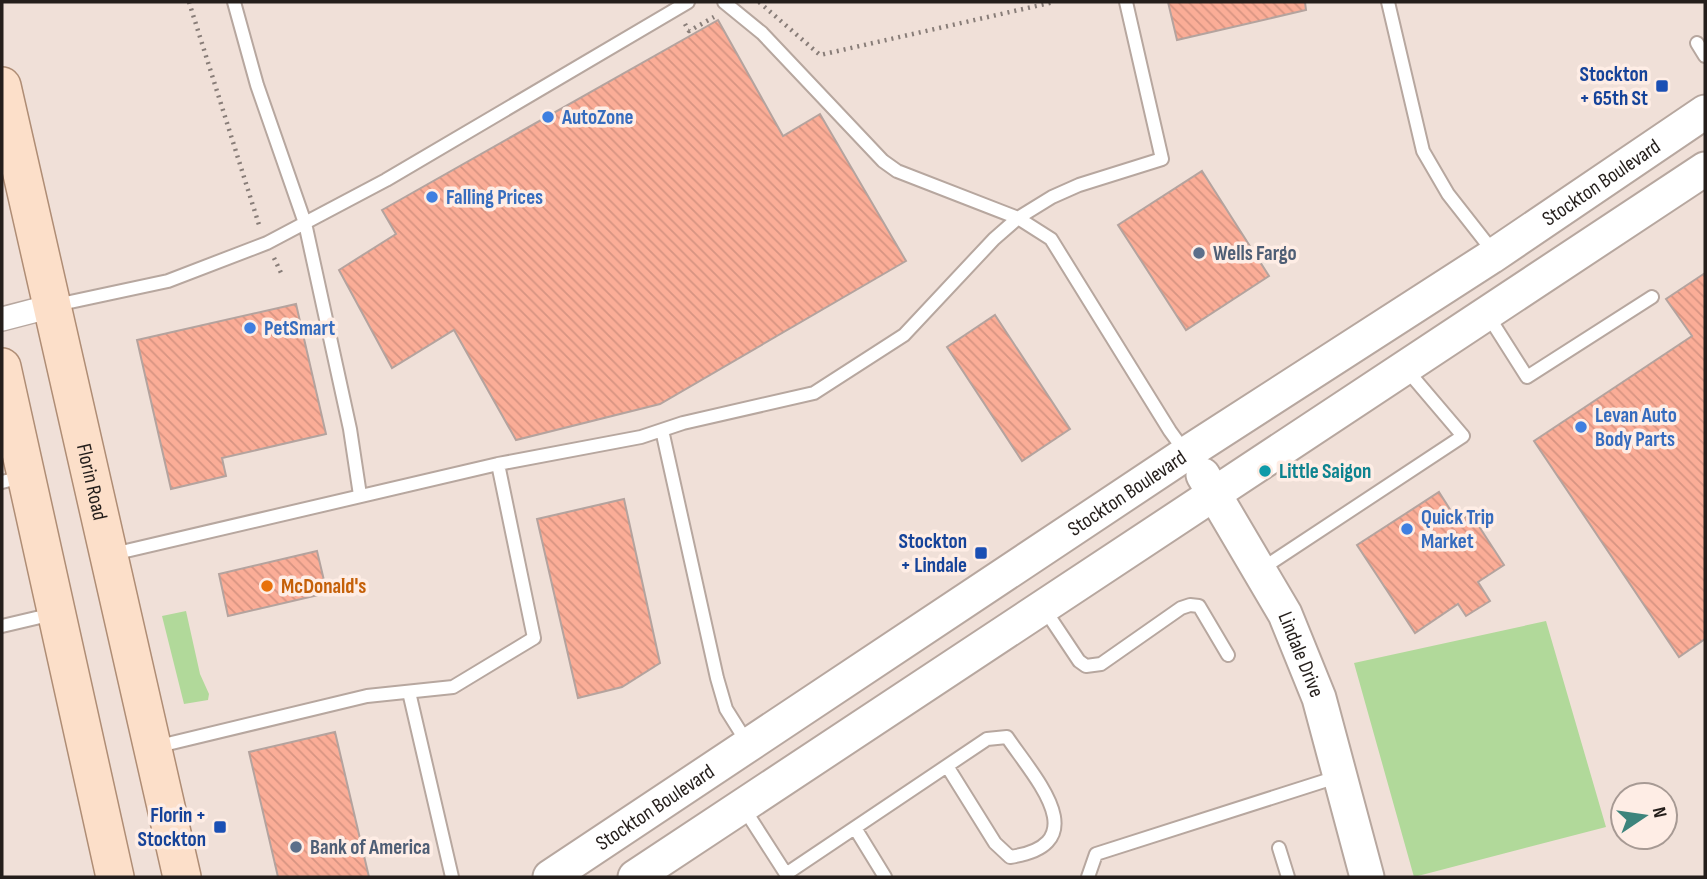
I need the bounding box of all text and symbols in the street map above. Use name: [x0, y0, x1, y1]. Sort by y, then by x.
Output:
place label: Stockton + 65th St: [1579, 62, 1648, 111]
marker: Stockton + 65th St: [1654, 78, 1670, 94]
place label: AutoZone: [561, 105, 634, 130]
marker: AutoZone: [540, 109, 556, 125]
street label: Stockton Boulevard: [1537, 134, 1665, 231]
place label: Falling Prices: [446, 185, 543, 210]
marker: Falling Prices: [424, 189, 440, 205]
place label: Wells Fargo: [1213, 241, 1297, 266]
marker: Wells Fargo: [1191, 245, 1207, 261]
place label: PetSmart: [264, 316, 335, 341]
marker: PetSmart: [242, 320, 258, 336]
place label: Levan Auto Body Parts: [1595, 403, 1677, 452]
marker: Levan Auto Body Parts: [1573, 419, 1589, 435]
street label: Florin Road: [71, 441, 113, 523]
street label: Stockton Boulevard: [1063, 445, 1191, 541]
place label: Little Saigon: [1279, 459, 1371, 484]
marker: Little Saigon: [1257, 463, 1273, 479]
place label: Quick Trip Market: [1421, 505, 1494, 554]
marker: Quick Trip Market: [1399, 521, 1415, 537]
place label: Stockton + Lindale: [898, 529, 967, 578]
marker: Stockton + Lindale: [973, 545, 989, 561]
place label: McDonald's: [281, 574, 366, 599]
marker: McDonald's: [259, 578, 275, 594]
street label: Lindale Drive: [1273, 608, 1330, 701]
street label: Stockton Boulevard: [591, 759, 719, 856]
north arrow: [1609, 781, 1679, 851]
place label: Florin + Stockton: [137, 803, 206, 852]
text: N: [1647, 805, 1671, 820]
marker: Florin + Stockton: [212, 819, 228, 835]
place label: Bank of America: [310, 835, 430, 860]
marker: Bank of America: [288, 839, 304, 855]

